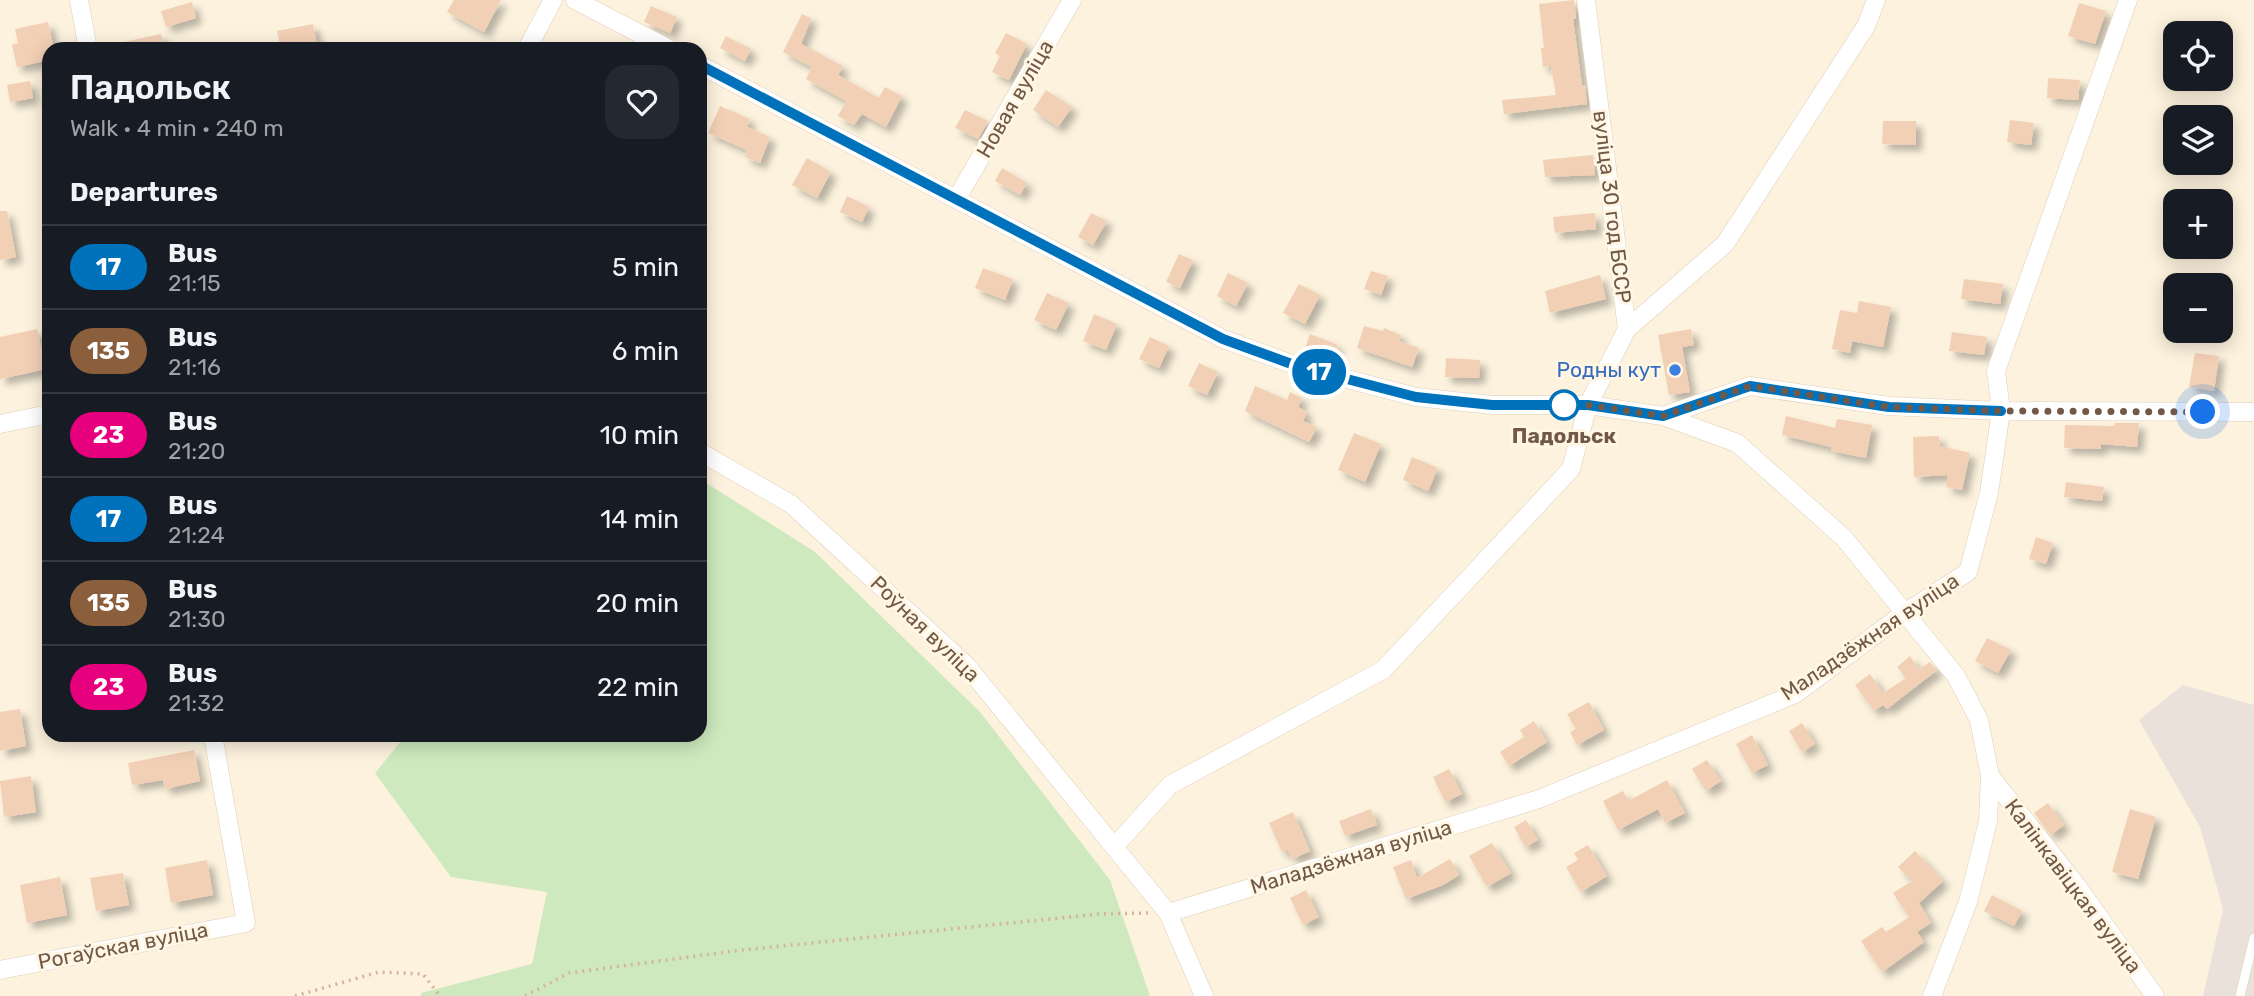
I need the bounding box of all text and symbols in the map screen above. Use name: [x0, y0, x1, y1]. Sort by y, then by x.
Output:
map controls: [2163, 21, 2233, 343]
button: locate: [2163, 21, 2233, 91]
street label: Новая вуліца: [971, 36, 1058, 162]
button: heart: [605, 65, 679, 139]
text: Падольск: [70, 68, 231, 107]
button: layers: [2163, 105, 2233, 175]
street label: вуліца 30 год БССР: [1588, 109, 1637, 305]
text: Walk · 4 min · 240 m: [70, 114, 284, 142]
text: Departures: [70, 177, 218, 208]
button: +: [2163, 189, 2233, 259]
text: Bus: [168, 238, 217, 269]
text: 5 min: [612, 252, 679, 283]
text: 17: [96, 253, 121, 281]
text: 21:15: [168, 269, 221, 297]
button: −: [2163, 273, 2233, 343]
text: Bus: [168, 322, 217, 353]
text: 6 min: [612, 336, 679, 367]
text: 135: [87, 337, 130, 365]
line badge: 17: [1288, 349, 1350, 395]
text: 21:16: [168, 353, 221, 381]
place label: Родны кут: [1557, 357, 1661, 382]
text: 17: [1306, 358, 1332, 386]
marker: Родны кут: [1667, 362, 1683, 378]
marker: Падольск: [1549, 390, 1579, 420]
your location: [2185, 394, 2220, 429]
text: Bus: [168, 406, 217, 437]
text: 10 min: [600, 420, 679, 451]
text: 23: [93, 421, 124, 449]
place label: Падольск: [1512, 423, 1616, 448]
text: 21:20: [168, 437, 225, 465]
text: Bus: [168, 490, 217, 521]
text: 14 min: [600, 504, 679, 535]
text: 17: [96, 505, 121, 533]
text: 21:24: [168, 521, 225, 549]
street label: Маладзёжная вуліца: [1776, 568, 1964, 705]
street label: Роўная вуліца: [866, 570, 985, 687]
text: Bus: [168, 574, 217, 605]
text: 20 min: [596, 588, 679, 619]
text: 135: [87, 589, 130, 617]
text: 21:30: [168, 605, 226, 633]
text: Bus: [168, 658, 217, 689]
text: 22 min: [597, 672, 679, 703]
text: 23: [93, 673, 124, 701]
text: 21:32: [168, 689, 225, 717]
street label: Калінкавіцкая вуліца: [2000, 794, 2147, 978]
street label: Маладзёжная вуліца: [1247, 814, 1455, 899]
street label: Рогаўская вуліца: [36, 917, 210, 974]

